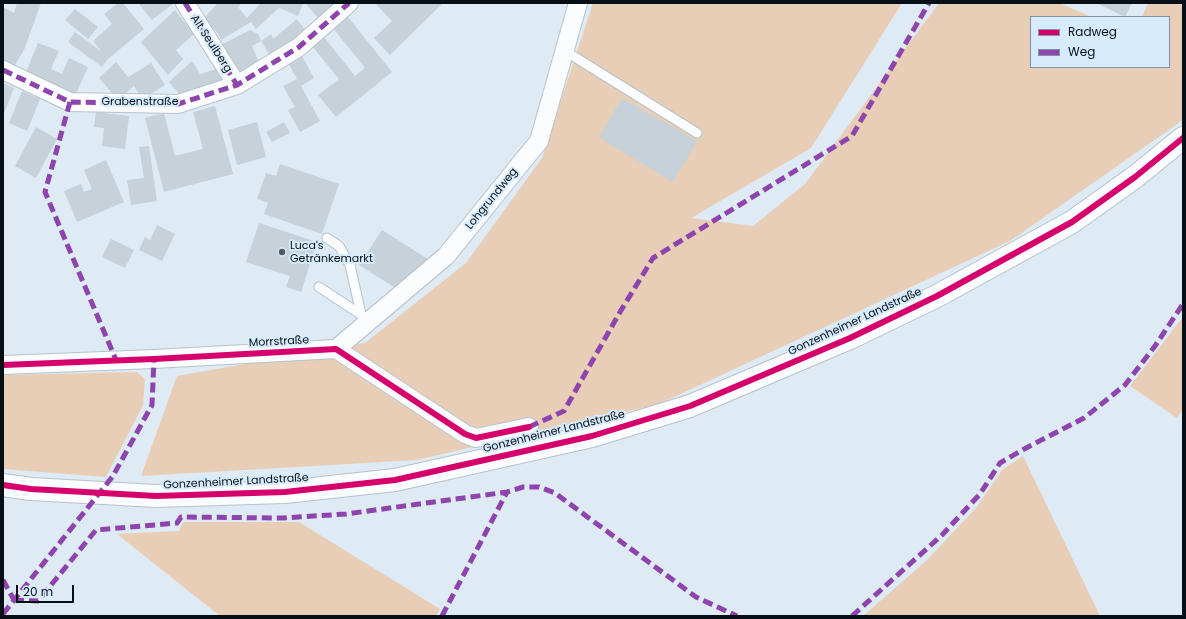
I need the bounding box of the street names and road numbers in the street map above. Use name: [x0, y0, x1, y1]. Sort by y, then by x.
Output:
street label: Alt Seulberg: [188, 13, 234, 75]
street label: Grabenstraße: [102, 95, 178, 109]
street label: Lohgrundweg: [463, 166, 521, 232]
street label: Gonzenheimer Landstraße: [786, 285, 924, 359]
street label: Morrstraße: [249, 334, 309, 350]
street label: Gonzenheimer Landstraße: [482, 408, 626, 456]
street label: Gonzenheimer Landstraße: [163, 472, 309, 492]

